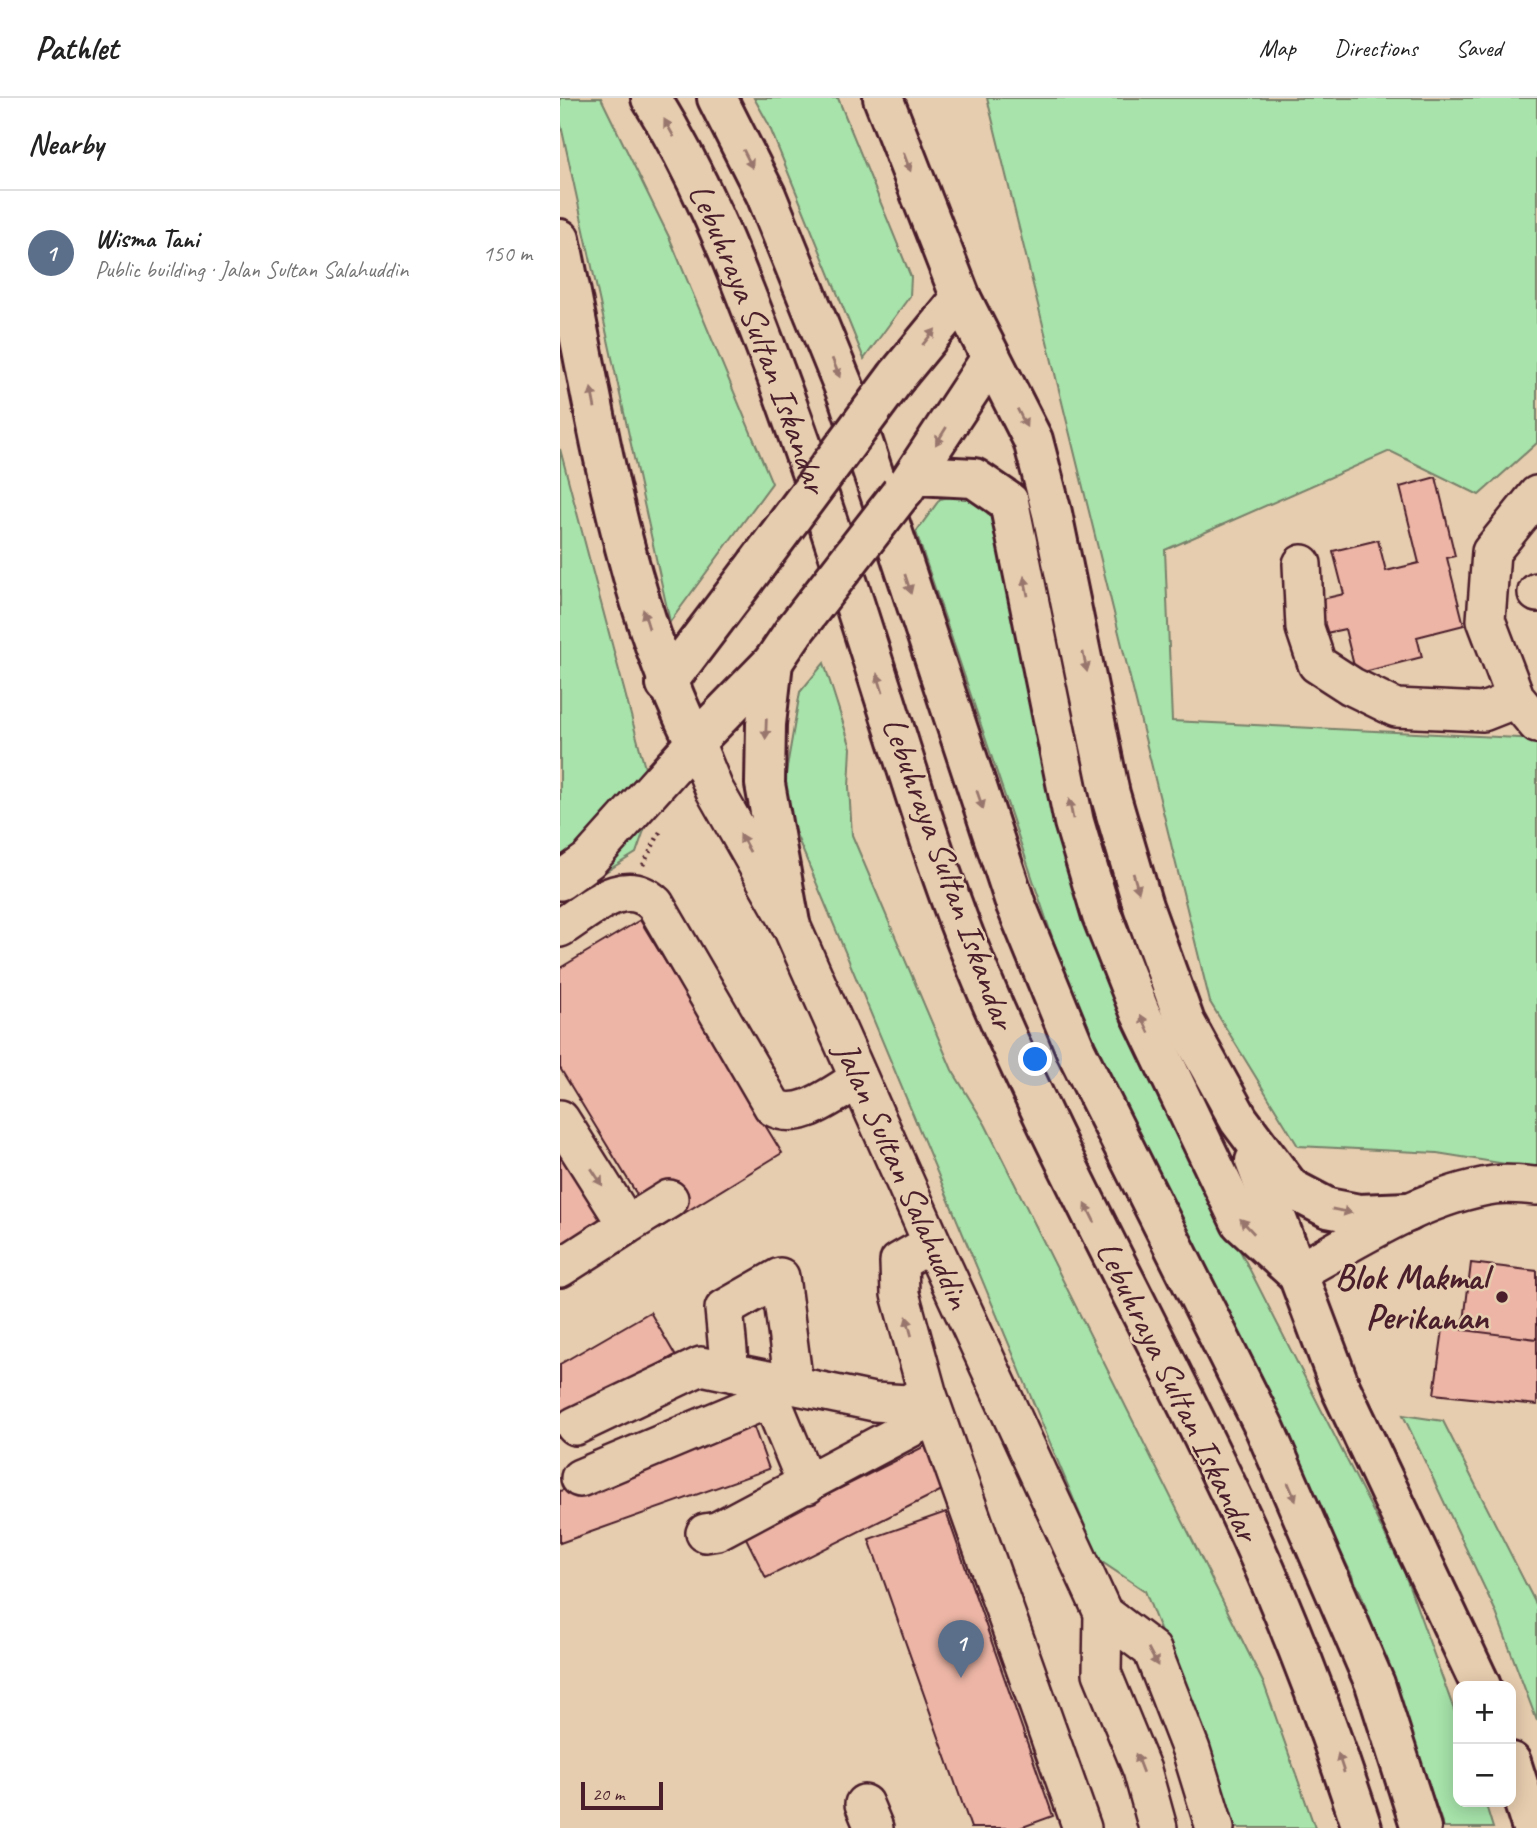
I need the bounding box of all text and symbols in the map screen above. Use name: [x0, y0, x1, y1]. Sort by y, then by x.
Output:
text: Pathlet: [35, 27, 118, 69]
text: Map: [1259, 33, 1296, 63]
text: Directions: [1334, 33, 1417, 63]
text: Saved: [1455, 33, 1502, 63]
one-way arrow: [663, 119, 675, 138]
text: Nearby: [28, 125, 104, 163]
one-way arrow: [742, 149, 753, 169]
one-way arrow: [902, 151, 913, 172]
street label: Lebuhraya Sultan Iskandar: [678, 176, 840, 501]
text: Wisma Tani: [95, 222, 199, 255]
text: 1: [46, 239, 56, 268]
text: 150 m: [483, 239, 532, 268]
text: Public building · Jalan Sultan Salahuddin: [95, 255, 408, 284]
one-way arrow: [921, 329, 936, 346]
one-way arrow: [831, 358, 842, 379]
one-way arrow: [588, 387, 599, 409]
one-way arrow: [1015, 409, 1027, 429]
one-way arrow: [935, 426, 948, 445]
one-way arrow: [903, 574, 914, 595]
one-way arrow: [1021, 575, 1032, 597]
one-way arrow: [640, 608, 651, 629]
one-way arrow: [1079, 651, 1090, 673]
one-way arrow: [874, 673, 885, 694]
street label: Lebuhraya Sultan Iskandar: [872, 711, 1027, 1037]
one-way arrow: [761, 719, 772, 741]
one-way arrow: [975, 790, 986, 811]
one-way arrow: [1066, 798, 1077, 820]
one-way arrow: [739, 833, 751, 852]
one-way arrow: [1132, 873, 1142, 894]
one-way arrow: [1139, 1013, 1150, 1034]
street label: Jalan Sultan Salahuddin: [823, 1033, 982, 1316]
your location: [1018, 1042, 1052, 1076]
one-way arrow: [590, 1167, 603, 1187]
one-way arrow: [1085, 1203, 1096, 1223]
one-way arrow: [1331, 1205, 1353, 1216]
one-way arrow: [1238, 1218, 1255, 1235]
street label: Lebuhraya Sultan Iskandar: [1086, 1233, 1271, 1551]
place label: Blok Makmal Perikanan: [1335, 1255, 1495, 1340]
marker: Blok Makmal Perikanan: [1494, 1289, 1510, 1305]
one-way arrow: [903, 1315, 914, 1337]
one-way arrow: [1286, 1482, 1298, 1502]
pin: 1: [938, 1620, 984, 1678]
one-way arrow: [1147, 1648, 1159, 1668]
map controls: [1453, 1681, 1516, 1807]
button: +: [1453, 1681, 1516, 1744]
button: −: [1453, 1744, 1516, 1807]
one-way arrow: [1133, 1752, 1144, 1773]
one-way arrow: [1335, 1752, 1346, 1773]
scale bar: [581, 1779, 663, 1811]
text: 20 m: [592, 1782, 624, 1806]

